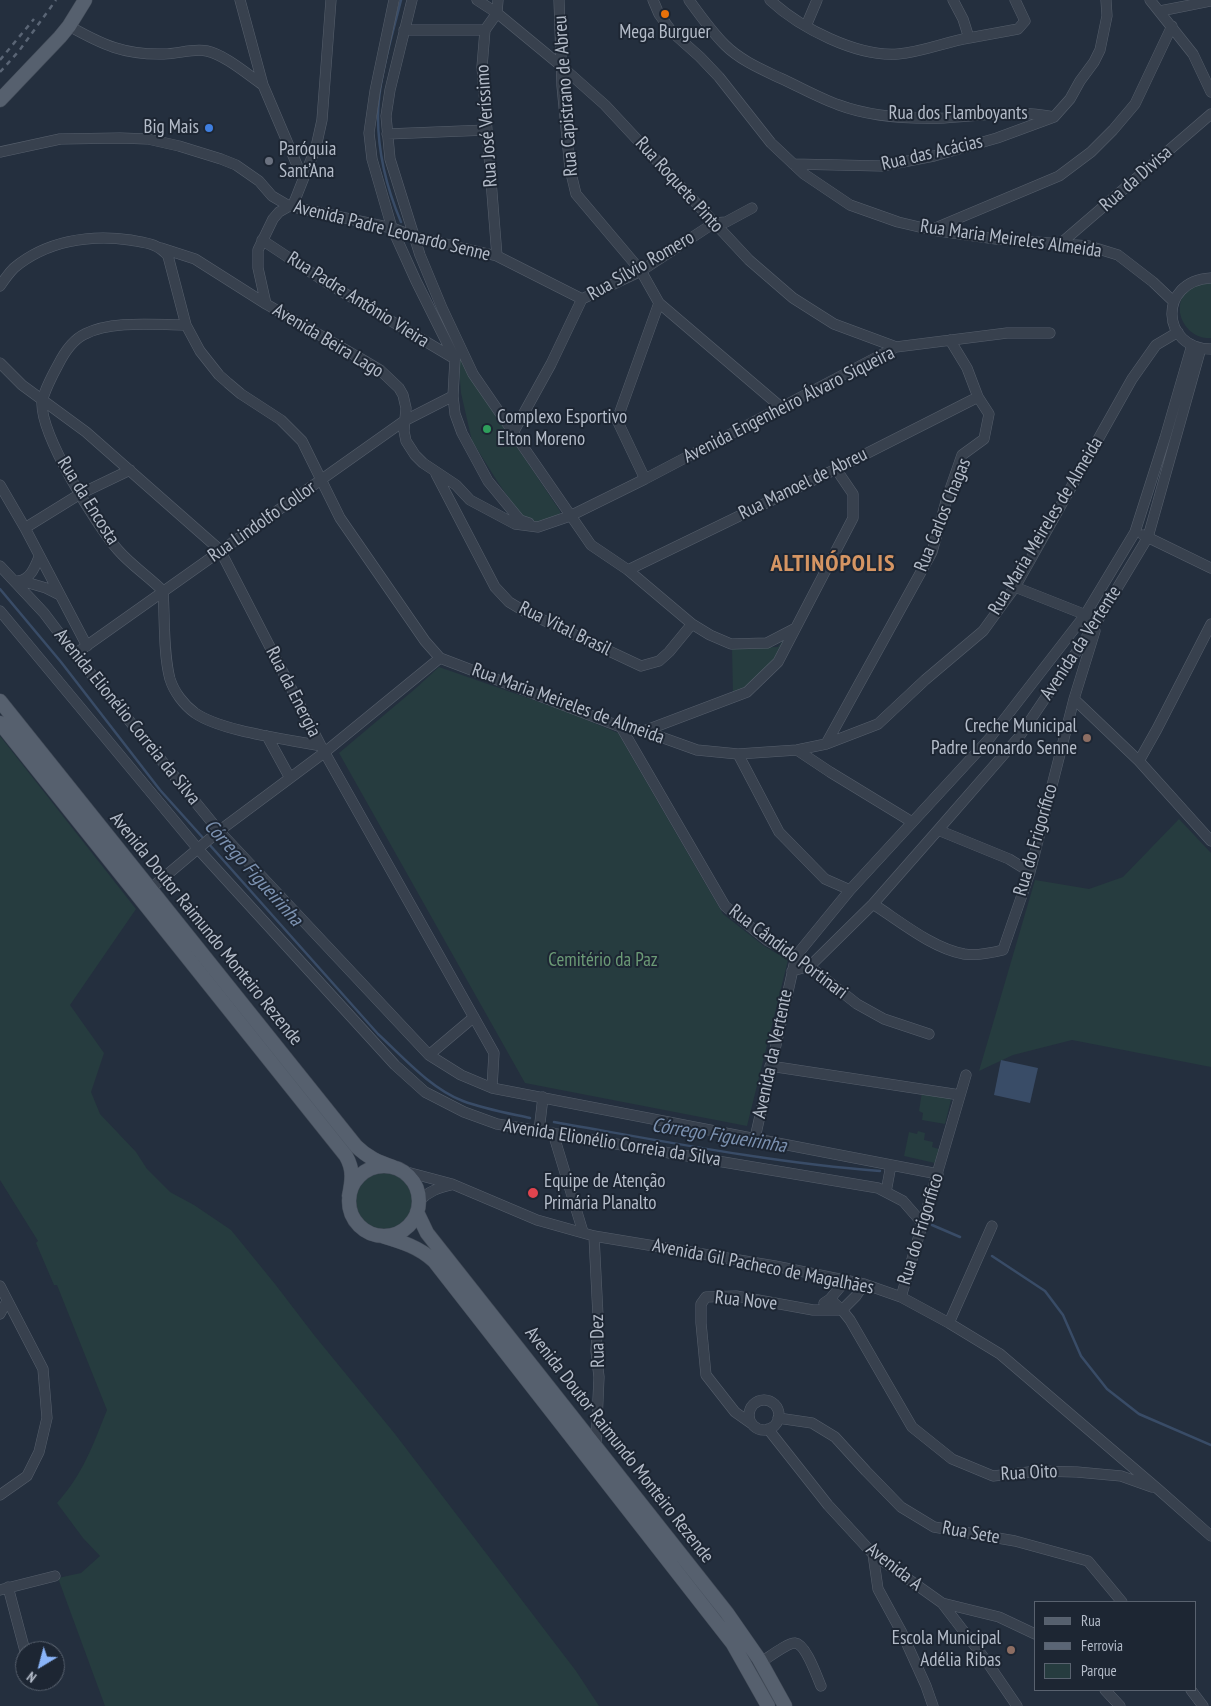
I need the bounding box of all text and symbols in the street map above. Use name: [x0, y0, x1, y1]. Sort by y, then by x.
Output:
marker: Mega Burguer: [659, 8, 671, 20]
street label: Rua Capistrano de Abreu: [549, 15, 583, 177]
place label: Mega Burguer: [619, 22, 711, 44]
street label: Rua José Veríssimo: [471, 64, 503, 188]
street label: Rua dos Flamboyants: [888, 103, 1028, 125]
place label: Big Mais: [143, 117, 199, 139]
marker: Big Mais: [203, 122, 215, 134]
street label: Rua das Acácias: [879, 130, 985, 176]
street label: Rua Roquete Pinto: [630, 132, 728, 238]
place label: Paróquia Sant’Ana: [279, 139, 336, 183]
street label: Rua da Divisa: [1095, 141, 1177, 217]
marker: Paróquia Sant’Ana: [263, 155, 275, 167]
street label: Avenida Padre Leonardo Senne: [291, 196, 493, 266]
street label: Rua Maria Meireles Almeida: [919, 215, 1103, 263]
street label: Rua Sílvio Romero: [584, 226, 698, 306]
street label: Rua Padre Antônio Vieira: [283, 247, 433, 353]
street label: Avenida Beira Lago: [268, 299, 388, 383]
street label: Avenida Engenheiro Álvaro Siqueira: [680, 342, 898, 468]
place label: Complexo Esportivo Elton Moreno: [497, 407, 627, 451]
marker: Complexo Esportivo Elton Moreno: [481, 423, 493, 435]
street label: Rua Maria Meireles de Almeida: [984, 433, 1108, 619]
street label: Rua Manoel de Abreu: [735, 443, 871, 525]
street label: Rua da Encosta: [52, 453, 124, 549]
street label: Rua Carlos Chagas: [910, 455, 976, 575]
street label: Rua Lindolfo Collor: [204, 477, 320, 567]
district label: ALTINÓPOLIS: [769, 550, 897, 578]
street label: Avenida da Vertente: [1036, 582, 1126, 704]
street label: Rua Vital Brasil: [515, 597, 615, 661]
street label: Avenida Elionélio Correia da Silva: [49, 624, 205, 810]
street label: Rua da Energia: [261, 643, 325, 741]
street label: Rua Maria Meireles de Almeida: [469, 659, 667, 749]
place label: Creche Municipal Padre Leonardo Senne: [931, 716, 1077, 760]
marker: Creche Municipal Padre Leonardo Senne: [1081, 732, 1093, 744]
street label: Rua do Frigorífico: [1009, 781, 1063, 899]
street label: Avenida Doutor Raimundo Monteiro Rezende: [105, 808, 307, 1050]
water label: Córrego Figueirinha: [199, 815, 307, 931]
street label: Rua Cândido Portinari: [724, 900, 852, 1004]
park label: Cemitério da Paz: [548, 950, 658, 972]
street label: Avenida da Vertente: [748, 987, 798, 1121]
water label: Córrego Figueirinha: [650, 1114, 788, 1158]
street label: Avenida Elionélio Correia da Silva: [502, 1115, 722, 1171]
place label: Equipe de Atenção Primária Planalto: [544, 1171, 666, 1215]
street label: Rua do Frigorífico: [893, 1171, 949, 1287]
marker: Equipe de Atenção Primária Planalto: [526, 1186, 540, 1200]
street label: Avenida Gil Pacheco de Magalhães: [650, 1234, 876, 1300]
street label: Rua Nove: [714, 1286, 778, 1316]
street label: Rua Dez: [586, 1314, 610, 1368]
street label: Avenida Doutor Raimundo Monteiro Rezende: [520, 1322, 718, 1568]
street label: Rua Oito: [1000, 1460, 1058, 1486]
street label: Rua Sete: [941, 1517, 1001, 1549]
street label: Avenida A: [861, 1538, 927, 1596]
legend: [1034, 1601, 1196, 1691]
text: Rua: [1081, 1611, 1101, 1630]
place label: Escola Municipal Adélia Ribas: [892, 1628, 1001, 1672]
text: Ferrovia: [1081, 1636, 1123, 1655]
north arrow: [15, 1641, 65, 1691]
marker: Escola Municipal Adélia Ribas: [1005, 1644, 1017, 1656]
text: Parque: [1081, 1661, 1117, 1680]
text: N: [23, 1668, 40, 1687]

